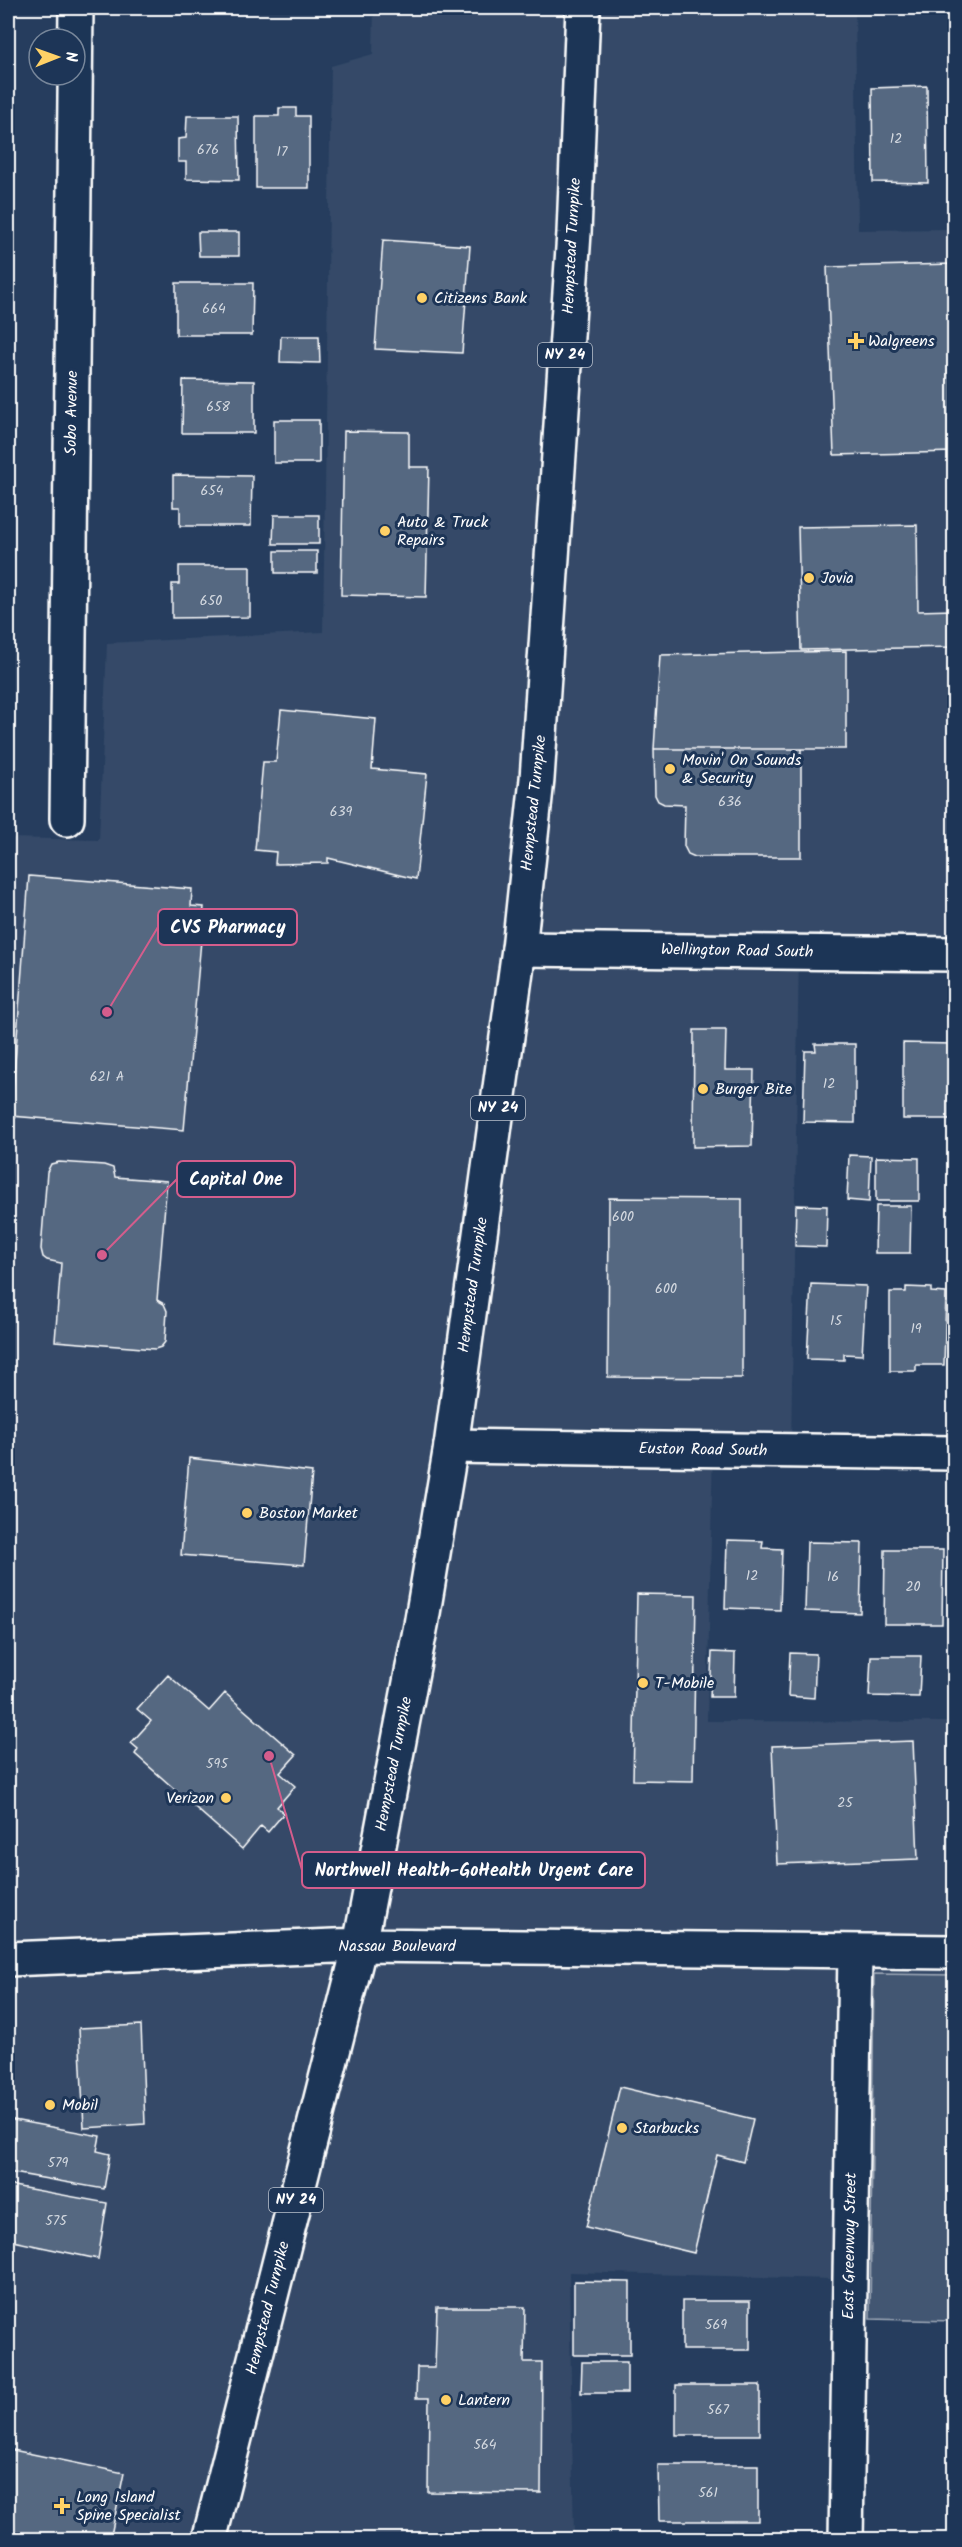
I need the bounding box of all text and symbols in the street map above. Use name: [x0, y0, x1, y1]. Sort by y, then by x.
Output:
north arrow: [27, 27, 87, 87]
text: N: [58, 51, 83, 62]
house number: 12: [890, 128, 902, 150]
house number: 676: [197, 139, 219, 161]
house number: 17: [277, 141, 288, 163]
street label: Hempstead Turnpike: [556, 177, 588, 315]
place label: Citizens Bank: [434, 286, 528, 311]
marker: Citizens Bank: [415, 291, 429, 305]
house number: 664: [202, 298, 226, 320]
place label: Walgreens: [868, 329, 935, 354]
marker: Walgreens: [849, 334, 863, 348]
road number: NY 24: [538, 343, 592, 367]
street label: Sobo Avenue: [59, 370, 85, 456]
house number: 658: [206, 396, 230, 418]
house number: 654: [200, 480, 224, 502]
place label: Auto & Truck Repairs: [397, 510, 489, 553]
marker: Auto & Truck Repairs: [378, 524, 392, 538]
place label: Jovia: [821, 566, 854, 591]
marker: Jovia: [802, 571, 816, 585]
house number: 650: [200, 590, 222, 612]
street label: Hempstead Turnpike: [514, 734, 554, 872]
place label: Movin' On Sounds & Security: [682, 748, 801, 791]
marker: Movin' On Sounds & Security: [663, 762, 677, 776]
house number: 636: [718, 791, 742, 813]
house number: 639: [330, 801, 352, 823]
callout: CVS Pharmacy: [158, 909, 297, 945]
text: CVS Pharmacy: [170, 914, 286, 943]
street label: Wellington Road South: [661, 937, 813, 965]
house number: 621 A: [90, 1066, 124, 1088]
house number: 12: [823, 1073, 835, 1095]
place label: Burger Bite: [715, 1077, 792, 1102]
marker: Burger Bite: [696, 1082, 710, 1096]
road number: NY 24: [471, 1096, 525, 1120]
callout: Capital One: [177, 1161, 295, 1197]
text: Capital One: [189, 1166, 283, 1195]
house number: 600: [612, 1206, 634, 1228]
street label: Hempstead Turnpike: [451, 1216, 495, 1354]
house number: 600: [655, 1278, 677, 1300]
house number: 15: [830, 1310, 843, 1332]
house number: 19: [910, 1318, 922, 1340]
street label: Euston Road South: [638, 1436, 768, 1464]
place label: Boston Market: [259, 1501, 359, 1526]
marker: Boston Market: [240, 1506, 254, 1520]
house number: 12: [746, 1565, 758, 1587]
house number: 16: [827, 1566, 839, 1588]
house number: 20: [905, 1576, 921, 1598]
place label: T-Mobile: [655, 1671, 714, 1696]
marker: T-Mobile: [636, 1676, 650, 1690]
street label: Hempstead Turnpike: [369, 1695, 419, 1833]
house number: 595: [206, 1753, 229, 1775]
place label: Verizon: [166, 1786, 214, 1811]
marker: Verizon: [219, 1791, 233, 1805]
house number: 25: [837, 1792, 854, 1814]
callout: Northwell Health-GoHealth Urgent Care: [302, 1852, 645, 1888]
text: Northwell Health-GoHealth Urgent Care: [315, 1857, 633, 1886]
street label: Nassau Boulevard: [338, 1934, 457, 1959]
place label: Mobil: [62, 2093, 98, 2118]
marker: Mobil: [43, 2098, 57, 2112]
place label: Starbucks: [634, 2116, 699, 2141]
marker: Starbucks: [615, 2121, 629, 2135]
house number: 579: [48, 2152, 69, 2174]
street label: East Greenway Street: [836, 2171, 864, 2320]
road number: NY 24: [269, 2188, 323, 2212]
house number: 575: [45, 2210, 68, 2232]
street label: Hempstead Turnpike: [239, 2239, 297, 2377]
house number: 569: [705, 2314, 727, 2336]
place label: Lantern: [458, 2388, 510, 2413]
marker: Lantern: [439, 2393, 453, 2407]
house number: 567: [707, 2399, 729, 2421]
house number: 564: [473, 2434, 497, 2456]
house number: 561: [698, 2482, 718, 2504]
place label: Long Island Spine Specialist: [76, 2485, 181, 2528]
marker: Long Island Spine Specialist: [53, 2497, 71, 2515]

